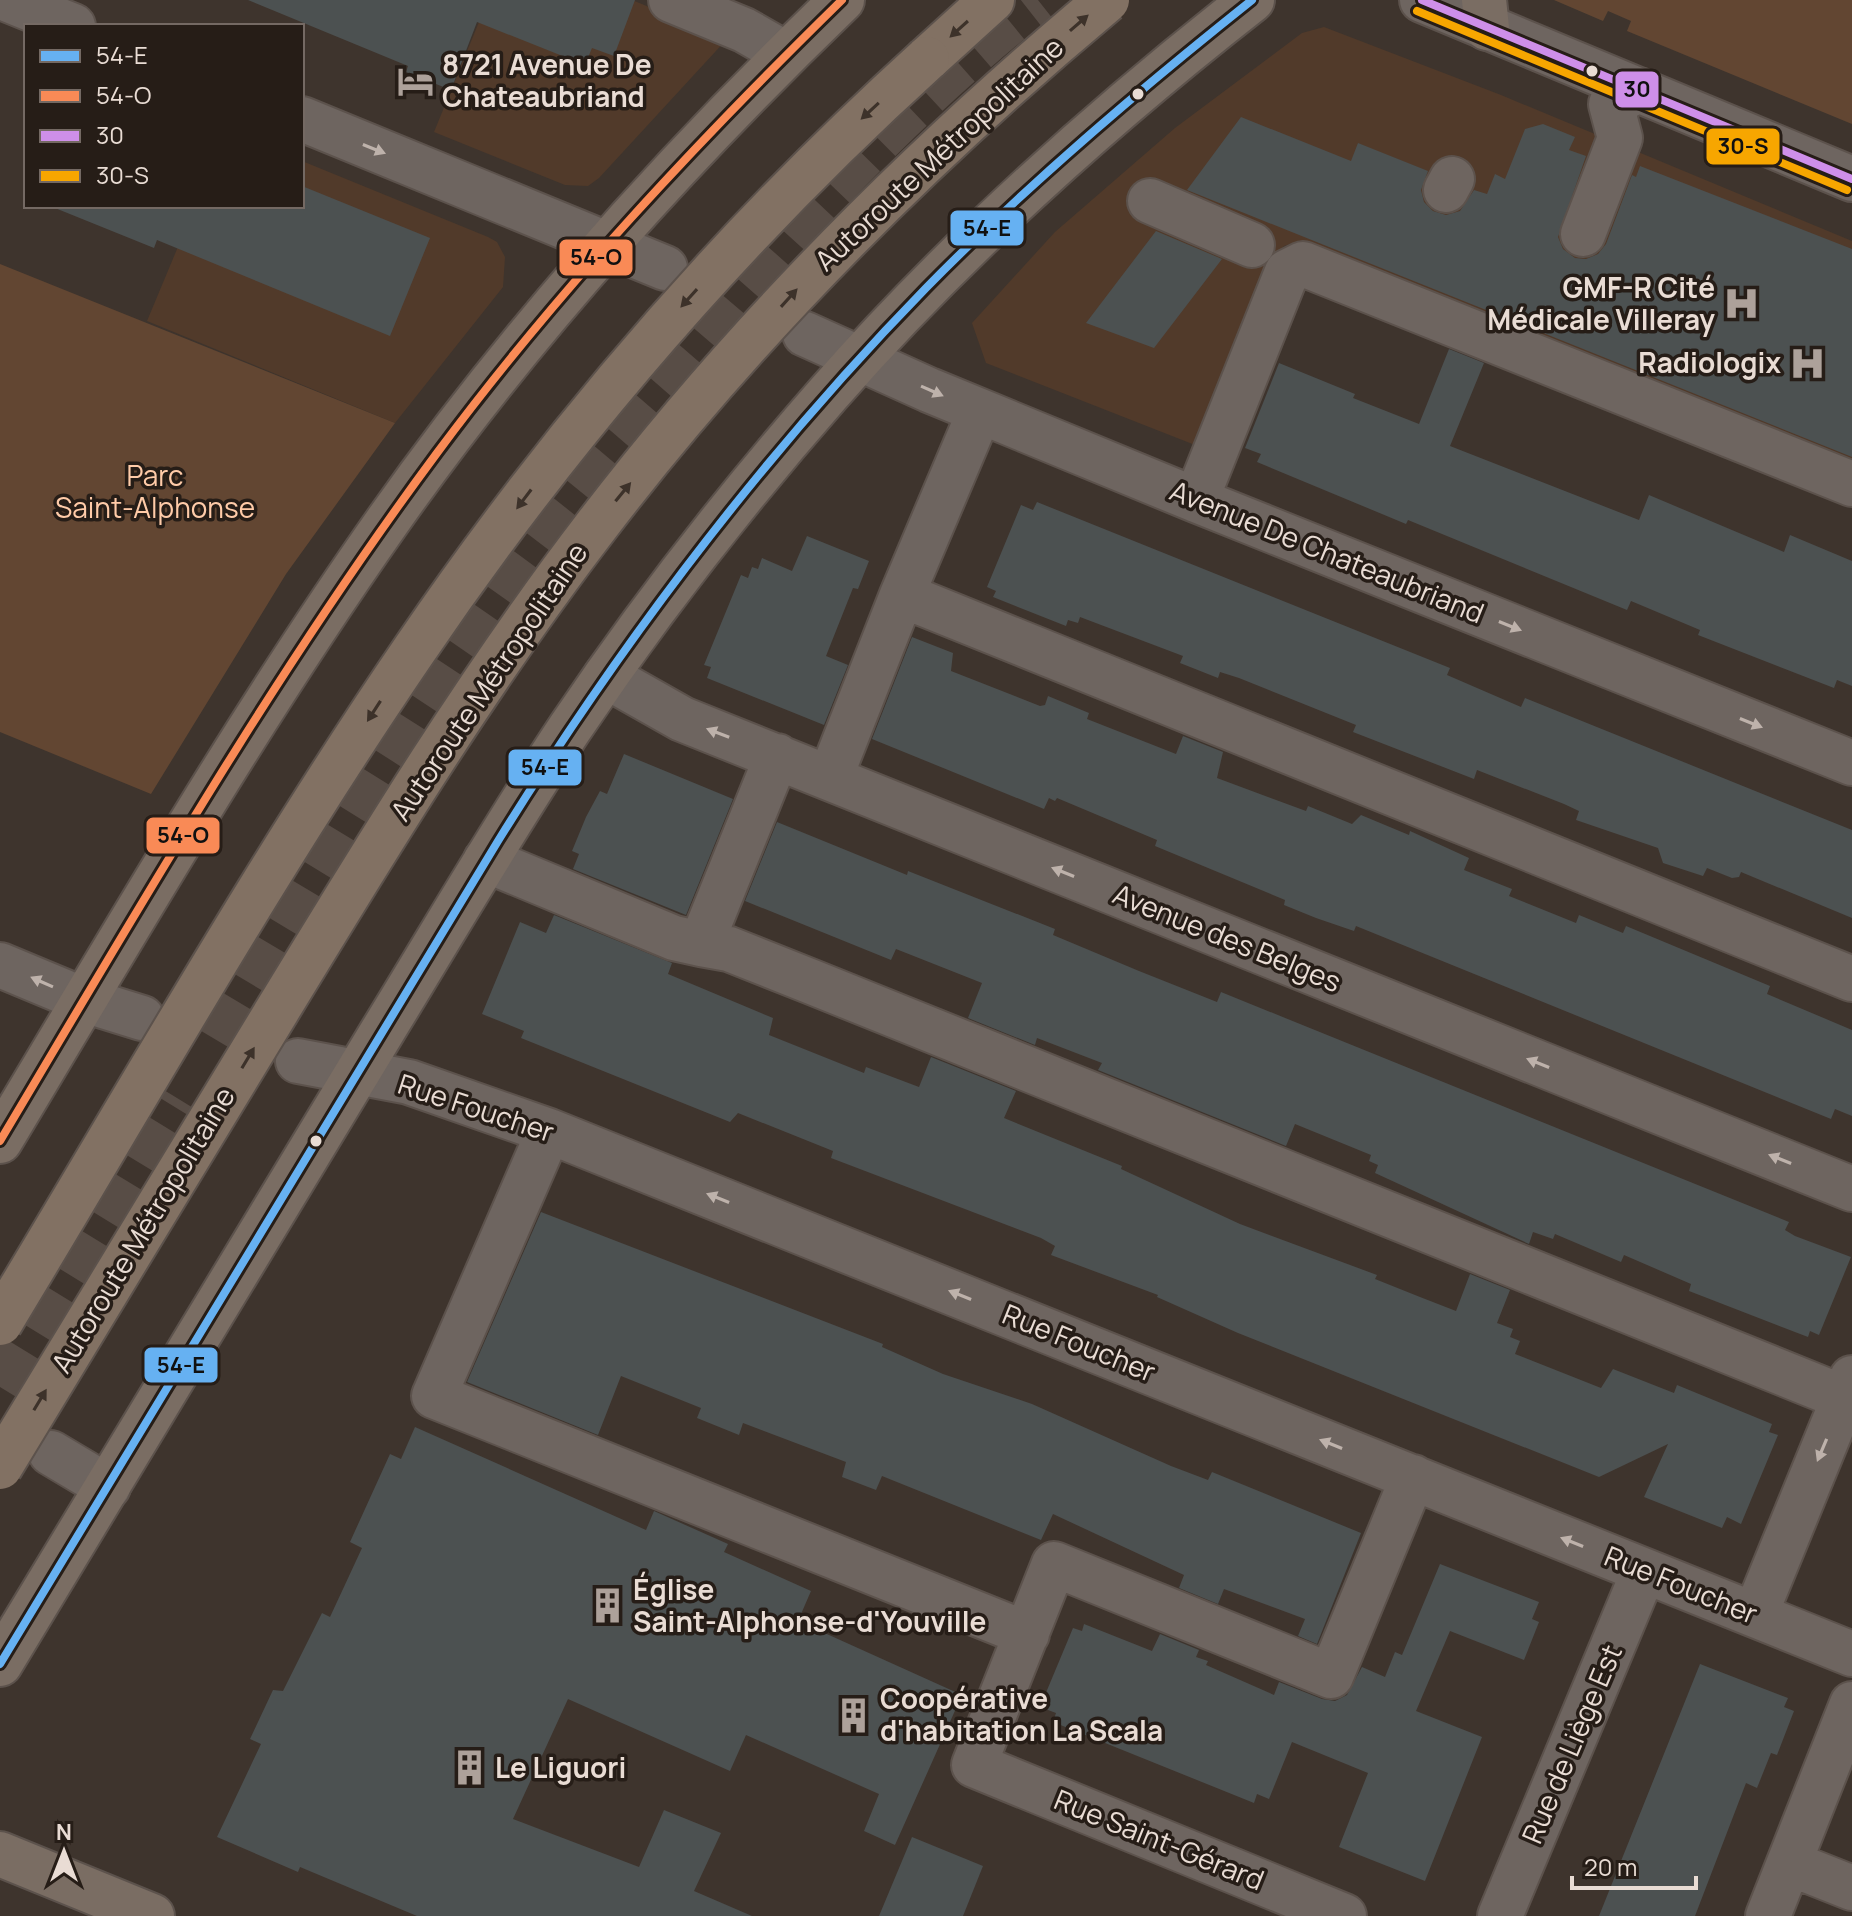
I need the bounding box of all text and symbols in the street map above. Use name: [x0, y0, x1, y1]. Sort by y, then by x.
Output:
one-way arrow: [1069, 15, 1089, 33]
one-way arrow: [950, 20, 970, 37]
legend: [24, 24, 304, 208]
street label: Autoroute Métropolitaine: [806, 28, 1071, 279]
text: 54-E: [96, 38, 148, 71]
place label: 8721 Avenue De Chateaubriand: [442, 45, 652, 115]
hotel icon: 8721 Avenue De Chateaubriand: [397, 62, 435, 100]
unlabelled marker: [1584, 63, 1600, 79]
line badge: 30: [1614, 70, 1660, 109]
text: 30: [1623, 74, 1651, 104]
text: 54-O: [96, 78, 151, 111]
unlabelled marker: [1130, 86, 1146, 102]
one-way arrow: [860, 102, 879, 120]
text: 30: [96, 118, 124, 151]
line badge: 30-S: [1705, 127, 1781, 166]
text: 30-S: [1718, 131, 1768, 161]
one-way arrow: [362, 142, 386, 155]
text: 30-S: [96, 158, 149, 191]
line badge: 54-E: [949, 209, 1025, 247]
text: 54-E: [963, 213, 1011, 243]
line badge: 54-O: [558, 238, 634, 277]
text: 54-O: [570, 242, 622, 272]
place label: GMF-R Cité Médicale Villeray: [1487, 268, 1715, 338]
hospital icon: GMF-R Cité Médicale Villeray: [1722, 285, 1760, 323]
one-way arrow: [681, 288, 698, 308]
one-way arrow: [780, 289, 797, 309]
place label: Radiologix: [1638, 343, 1781, 381]
hospital icon: Radiologix: [1788, 344, 1826, 382]
one-way arrow: [920, 384, 943, 397]
park label: Parc Saint-Alphonse: [55, 456, 255, 526]
street label: Avenue De Chateaubriand: [1165, 471, 1490, 631]
one-way arrow: [615, 482, 631, 502]
one-way arrow: [516, 488, 532, 510]
street label: Autoroute Métropolitaine: [381, 535, 595, 828]
one-way arrow: [1498, 620, 1522, 633]
one-way arrow: [367, 701, 382, 722]
one-way arrow: [1739, 717, 1763, 730]
one-way arrow: [706, 726, 730, 739]
line badge: 54-E: [507, 748, 583, 787]
text: 54-E: [521, 752, 569, 782]
line badge: 54-O: [145, 816, 221, 855]
text: 54-O: [157, 820, 209, 850]
one-way arrow: [1051, 865, 1075, 878]
street label: Avenue des Belges: [1108, 874, 1347, 1000]
one-way arrow: [30, 976, 54, 989]
one-way arrow: [241, 1047, 255, 1069]
one-way arrow: [1526, 1056, 1550, 1069]
street label: Rue Foucher: [394, 1064, 559, 1150]
street label: Autoroute Métropolitaine: [42, 1079, 243, 1379]
unlabelled marker: [308, 1133, 324, 1149]
one-way arrow: [1768, 1153, 1792, 1166]
one-way arrow: [706, 1191, 730, 1204]
one-way arrow: [948, 1288, 972, 1301]
street label: Rue Foucher: [997, 1294, 1161, 1390]
line badge: 54-E: [143, 1346, 219, 1384]
text: 54-E: [157, 1350, 205, 1380]
one-way arrow: [33, 1389, 47, 1411]
one-way arrow: [1319, 1438, 1343, 1451]
one-way arrow: [1816, 1438, 1829, 1462]
one-way arrow: [1560, 1535, 1584, 1548]
street label: Rue Foucher: [1599, 1536, 1763, 1632]
place label: Église Saint-Alphonse-d'Youville: [633, 1570, 986, 1640]
building icon: Église Saint-Alphonse-d'Youville: [588, 1587, 626, 1625]
street label: Rue de Liège Est: [1512, 1638, 1630, 1849]
place label: Coopérative d'habitation La Scala: [880, 1679, 1163, 1749]
building icon: Coopérative d'habitation La Scala: [835, 1696, 873, 1734]
place label: Le Liguori: [495, 1748, 626, 1786]
building icon: Le Liguori: [450, 1749, 488, 1787]
street label: Rue Saint-Gérard: [1049, 1780, 1270, 1898]
north arrow: [24, 1812, 104, 1892]
text: N: [56, 1817, 72, 1847]
scale bar: [1572, 1840, 1696, 1890]
text: 20 m: [1584, 1850, 1637, 1883]

